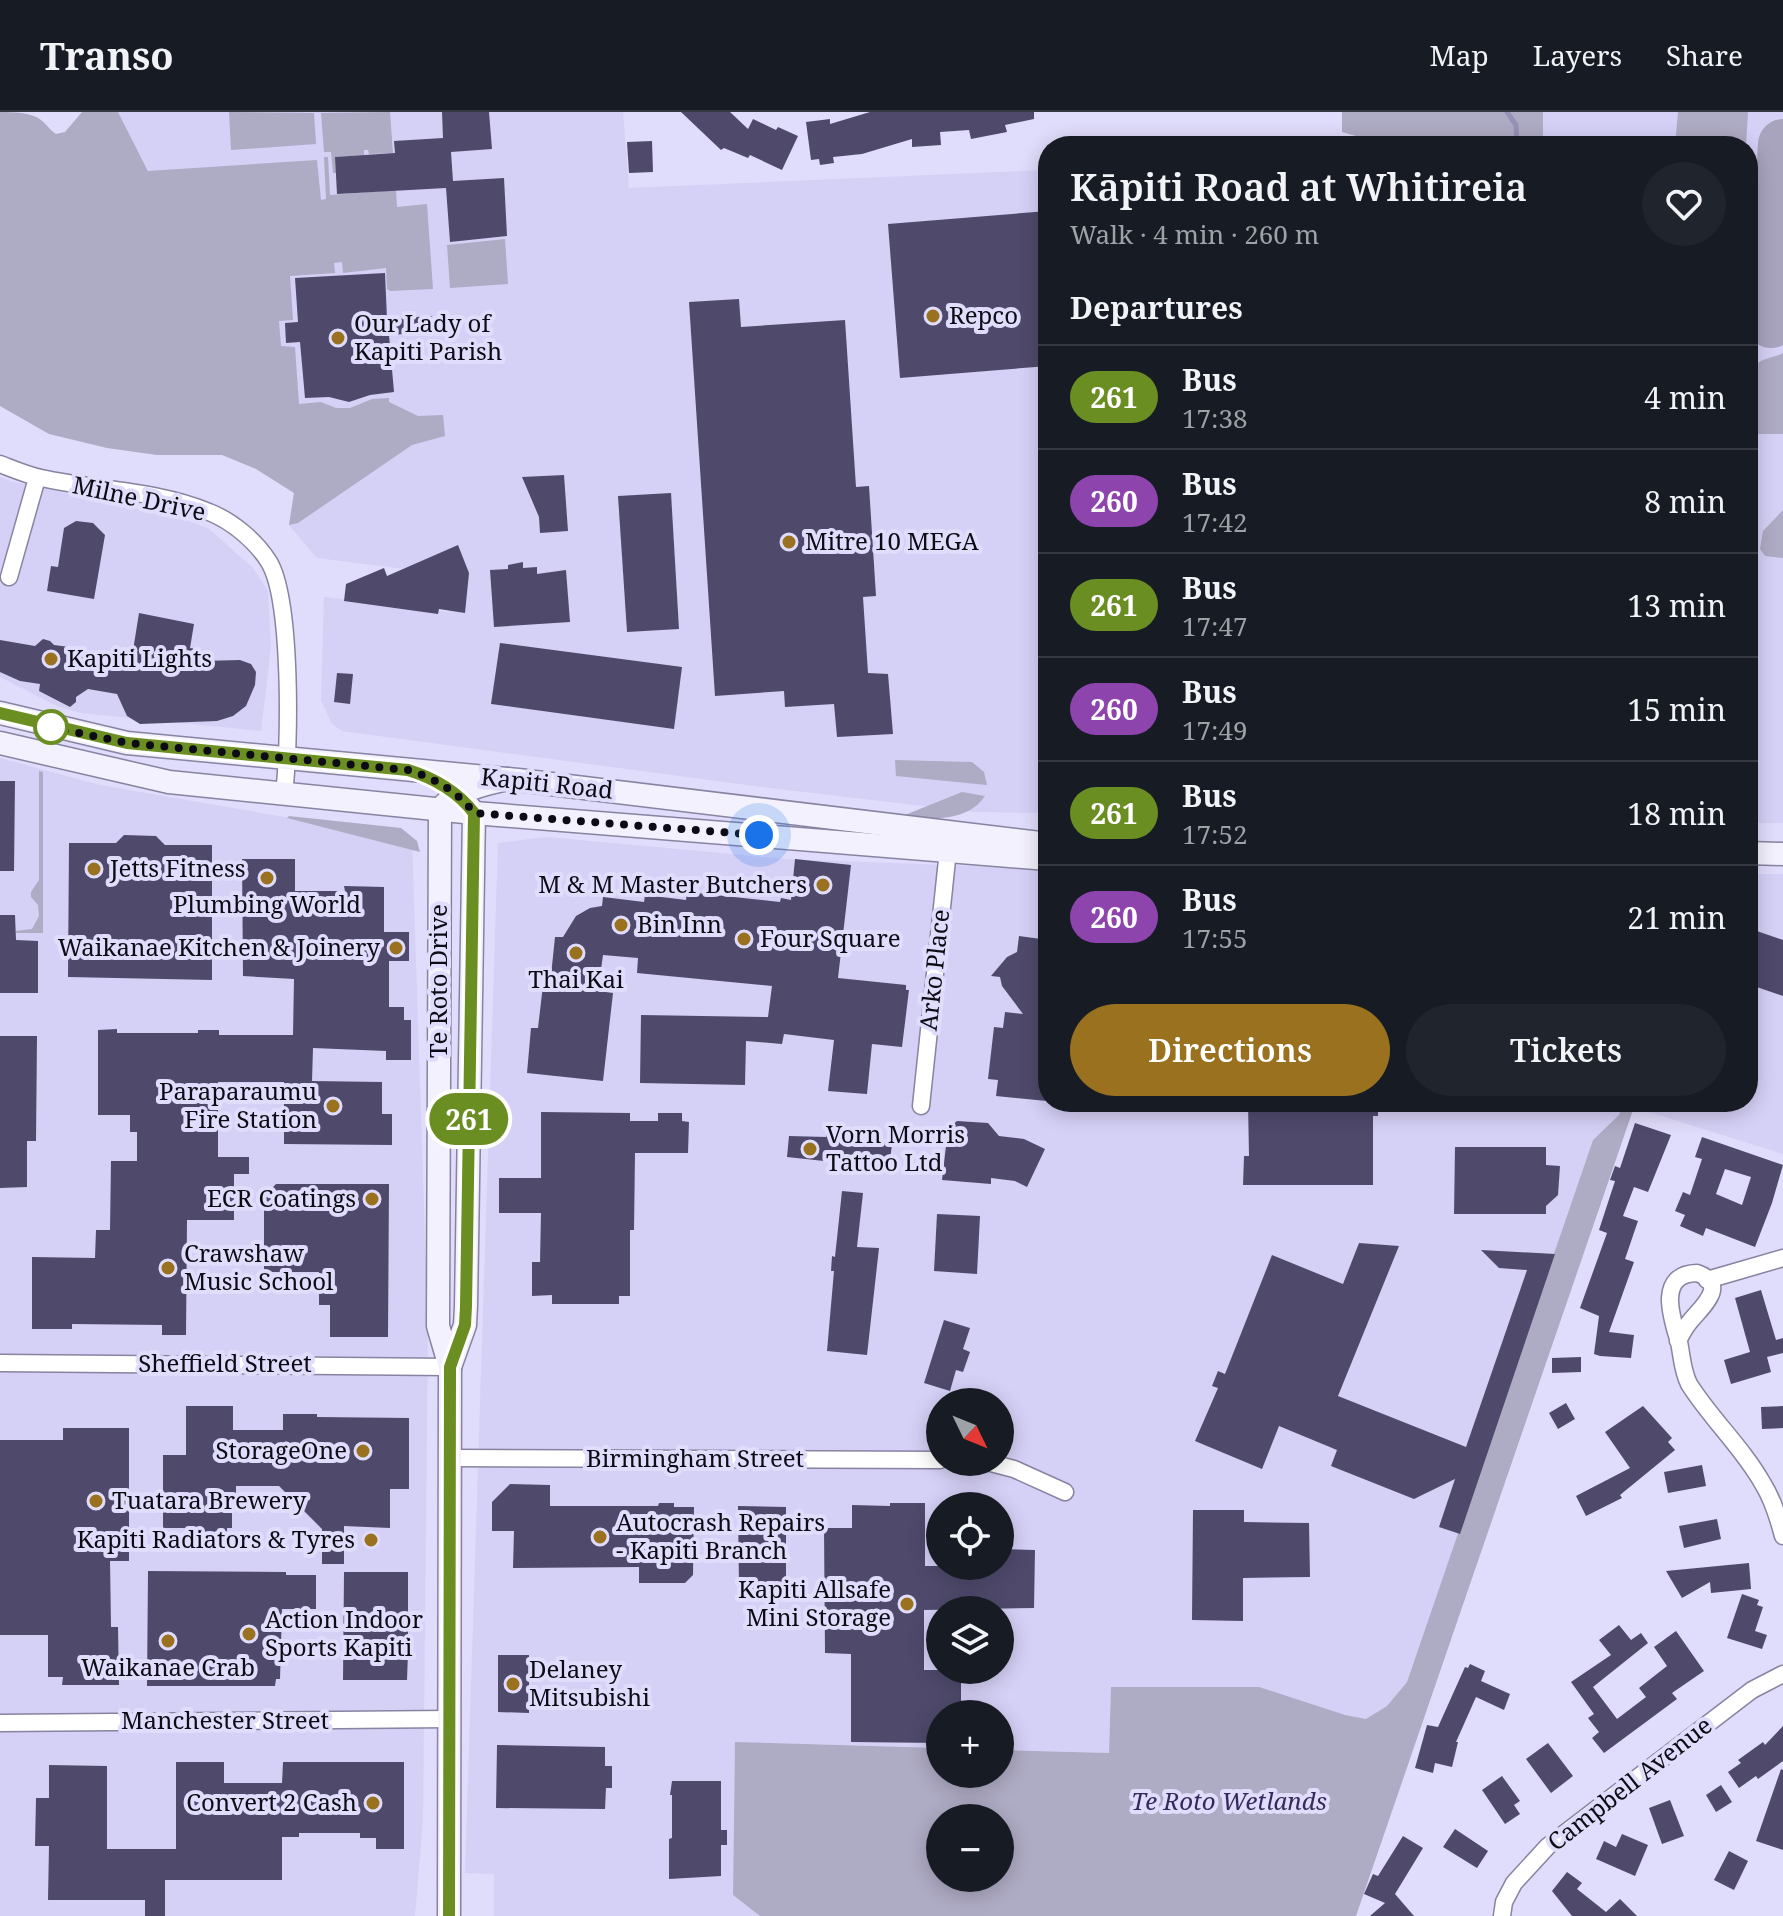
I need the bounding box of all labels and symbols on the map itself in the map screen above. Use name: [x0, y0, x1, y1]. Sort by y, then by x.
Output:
place label: Repco: [949, 298, 1018, 331]
place label: Our Lady of Kapiti Parish: [354, 306, 502, 367]
marker: Repco: [924, 307, 942, 325]
marker: Our Lady of Kapiti Parish: [329, 329, 347, 347]
street label: Milne Drive: [70, 467, 209, 528]
place label: Mitre 10 MEGA: [805, 524, 979, 557]
marker: Mitre 10 MEGA: [780, 533, 798, 551]
place label: Kapiti Lights: [67, 641, 212, 674]
marker: Kapiti Lights: [42, 650, 60, 668]
unlabelled marker: [34, 710, 68, 744]
street label: Kapiti Road: [479, 759, 615, 806]
your location: [739, 815, 779, 855]
place label: Jetts Fitness: [109, 851, 246, 884]
marker: Jetts Fitness: [85, 860, 103, 878]
place label: M & M Master Butchers: [538, 867, 807, 900]
marker: Plumbing World: [258, 869, 276, 887]
marker: M & M Master Butchers: [814, 876, 832, 894]
place label: Plumbing World: [173, 887, 361, 920]
street label: Te Roto Drive: [421, 904, 454, 1058]
place label: Bin Inn: [637, 907, 722, 940]
street label: Arko Place: [911, 907, 956, 1032]
marker: Bin Inn: [612, 916, 630, 934]
place label: Four Square: [760, 921, 901, 954]
place label: Waikanae Kitchen & Joinery: [58, 930, 380, 963]
marker: Four Square: [735, 930, 753, 948]
marker: Waikanae Kitchen & Joinery: [387, 939, 405, 957]
marker: Thai Kai: [567, 944, 585, 962]
place label: Thai Kai: [528, 962, 624, 995]
place label: Paraparaumu Fire Station: [159, 1074, 317, 1135]
line badge: 261: [423, 1093, 515, 1145]
marker: Paraparaumu Fire Station: [324, 1097, 342, 1115]
place label: Vorn Morris Tattoo Ltd: [826, 1117, 965, 1178]
marker: Vorn Morris Tattoo Ltd: [801, 1140, 819, 1158]
place label: ECR Coatings: [207, 1181, 356, 1214]
marker: ECR Coatings: [363, 1190, 381, 1208]
place label: Crawshaw Music School: [184, 1236, 334, 1297]
marker: Crawshaw Music School: [159, 1259, 177, 1277]
street label: Sheffield Street: [138, 1346, 312, 1379]
north arrow: [926, 1388, 1014, 1476]
place label: StorageOne: [215, 1433, 347, 1466]
street label: Birmingham Street: [586, 1441, 804, 1474]
marker: StorageOne: [354, 1442, 372, 1460]
place label: Tuatara Brewery: [112, 1483, 307, 1516]
marker: Tuatara Brewery: [87, 1492, 105, 1510]
place label: Autocrash Repairs - Kapiti Branch: [616, 1505, 825, 1566]
place label: Kapiti Radiators & Tyres: [77, 1522, 355, 1555]
marker: Autocrash Repairs - Kapiti Branch: [591, 1528, 609, 1546]
marker: Kapiti Radiators & Tyres: [362, 1531, 380, 1549]
place label: Kapiti Allsafe Mini Storage: [738, 1572, 891, 1633]
marker: Kapiti Allsafe Mini Storage: [898, 1595, 916, 1613]
place label: Action Indoor Sports Kapiti: [265, 1602, 423, 1663]
marker: Action Indoor Sports Kapiti: [240, 1625, 258, 1643]
marker: Waikanae Crab: [159, 1632, 177, 1650]
place label: Waikanae Crab: [81, 1650, 255, 1683]
place label: Delaney Mitsubishi: [529, 1652, 650, 1713]
marker: Delaney Mitsubishi: [504, 1675, 522, 1693]
street label: Manchester Street: [121, 1703, 329, 1736]
street label: Campbell Avenue: [1540, 1708, 1718, 1857]
park label: Te Roto Wetlands: [1131, 1784, 1327, 1817]
place label: Convert 2 Cash: [186, 1785, 357, 1818]
marker: Convert 2 Cash: [364, 1794, 382, 1812]

